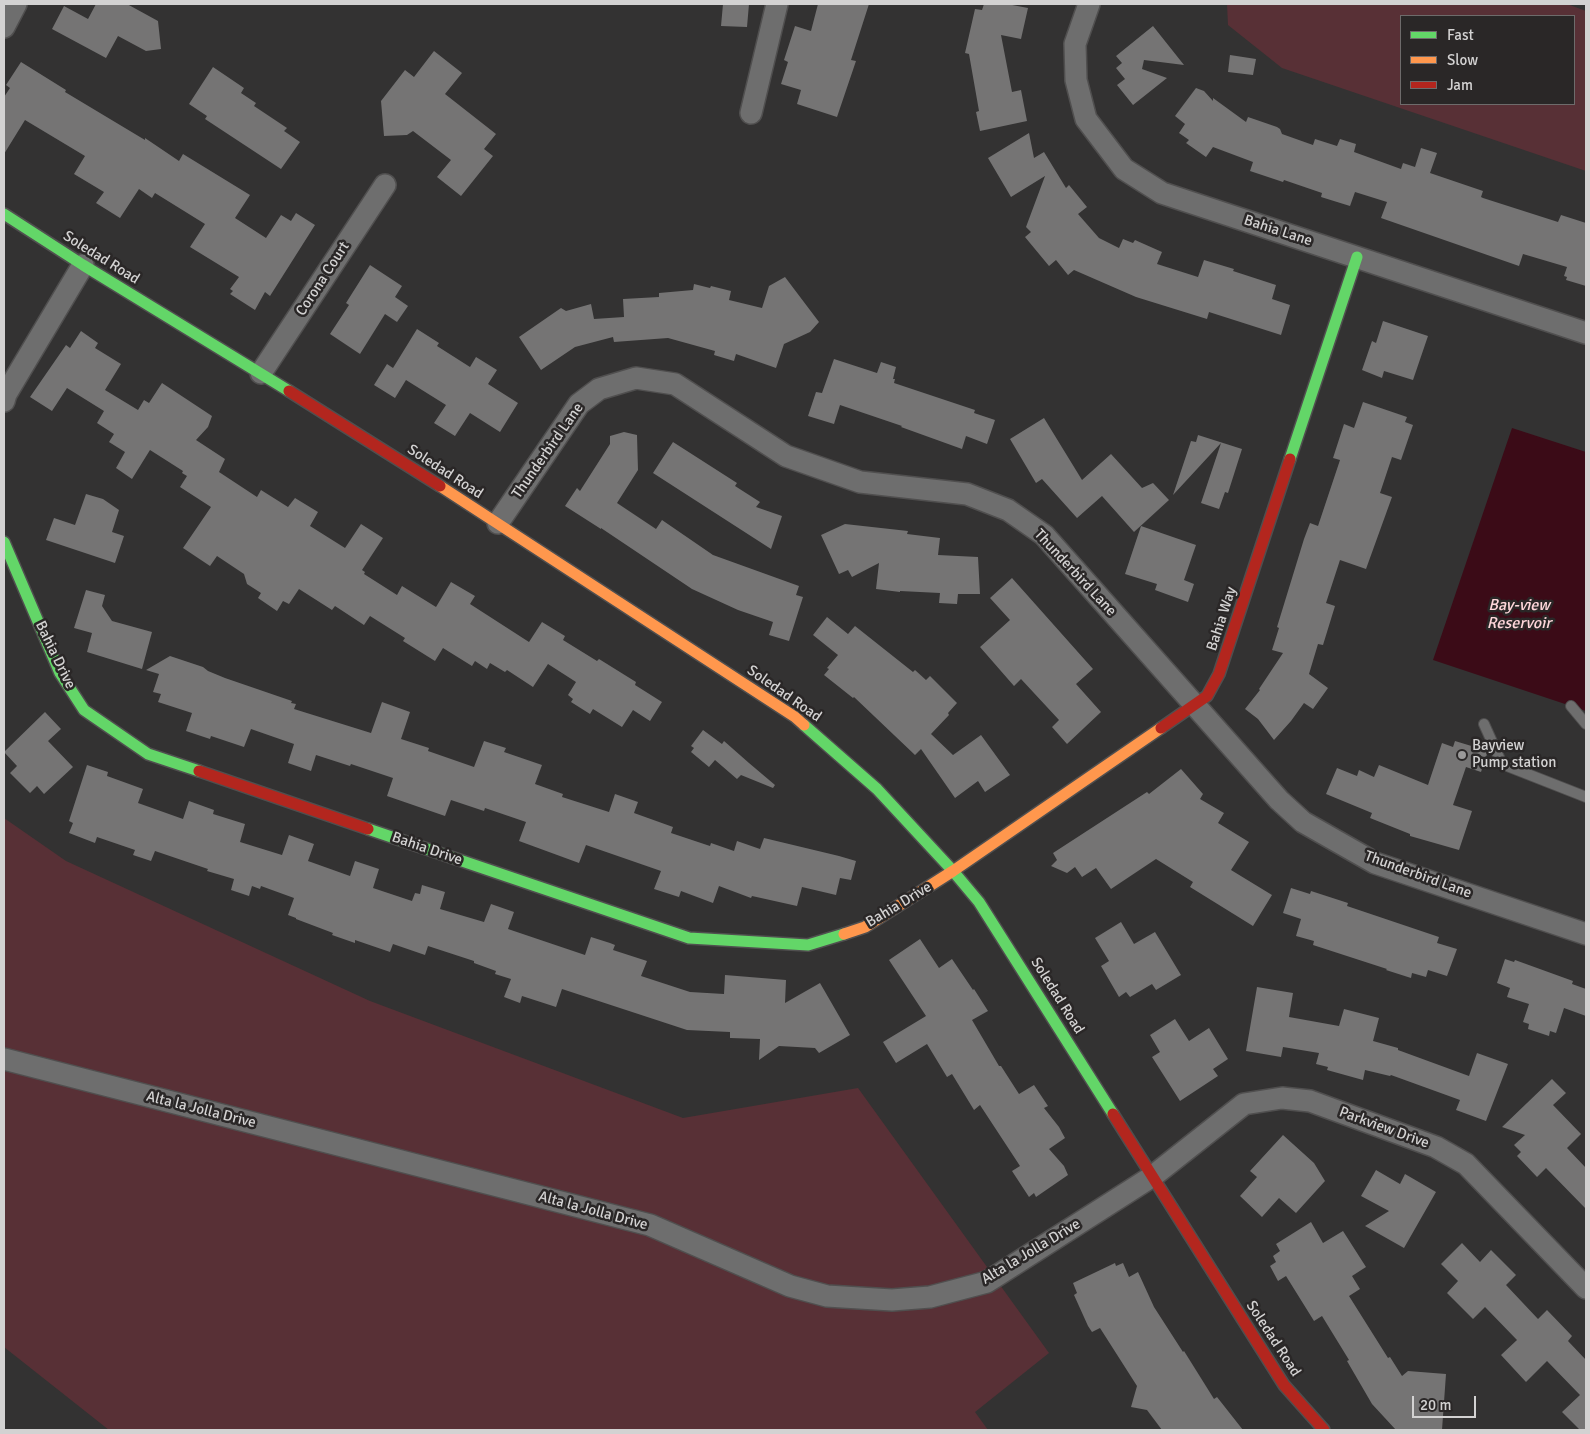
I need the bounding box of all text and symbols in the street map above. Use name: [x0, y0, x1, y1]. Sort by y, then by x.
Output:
legend: [1400, 15, 1575, 105]
text: Fast: [1447, 26, 1474, 44]
text: Slow: [1447, 51, 1478, 69]
text: Jam: [1447, 76, 1473, 94]
street label: Bahia Lane: [1242, 212, 1314, 250]
street label: Soledad Road: [59, 227, 143, 289]
street label: Corona Court: [292, 238, 354, 320]
street label: Thunderbird Lane: [508, 400, 588, 502]
street label: Soledad Road: [404, 441, 486, 503]
street label: Thunderbird Lane: [1030, 526, 1120, 620]
street label: Bahia Way: [1203, 585, 1241, 653]
water label: Bay-view Reservoir: [1487, 596, 1551, 634]
street label: Bahia Drive: [31, 618, 79, 692]
street label: Soledad Road: [743, 662, 825, 726]
place label: Bayview Pump station: [1472, 737, 1556, 772]
marker: Bayview Pump station: [1456, 749, 1468, 761]
street label: Bahia Drive: [389, 829, 465, 869]
street label: Thunderbird Lane: [1362, 847, 1474, 903]
street label: Bahia Drive: [863, 878, 935, 932]
street label: Soledad Road: [1026, 954, 1088, 1038]
street label: Alta la Jolla Drive: [144, 1088, 258, 1132]
street label: Parkview Drive: [1337, 1103, 1431, 1153]
street label: Alta la Jolla Drive: [536, 1188, 650, 1234]
street label: Alta la Jolla Drive: [978, 1215, 1084, 1289]
street label: Soledad Road: [1242, 1298, 1304, 1380]
scale bar: [1415, 1386, 1479, 1418]
text: 20 m: [1420, 1396, 1451, 1414]

